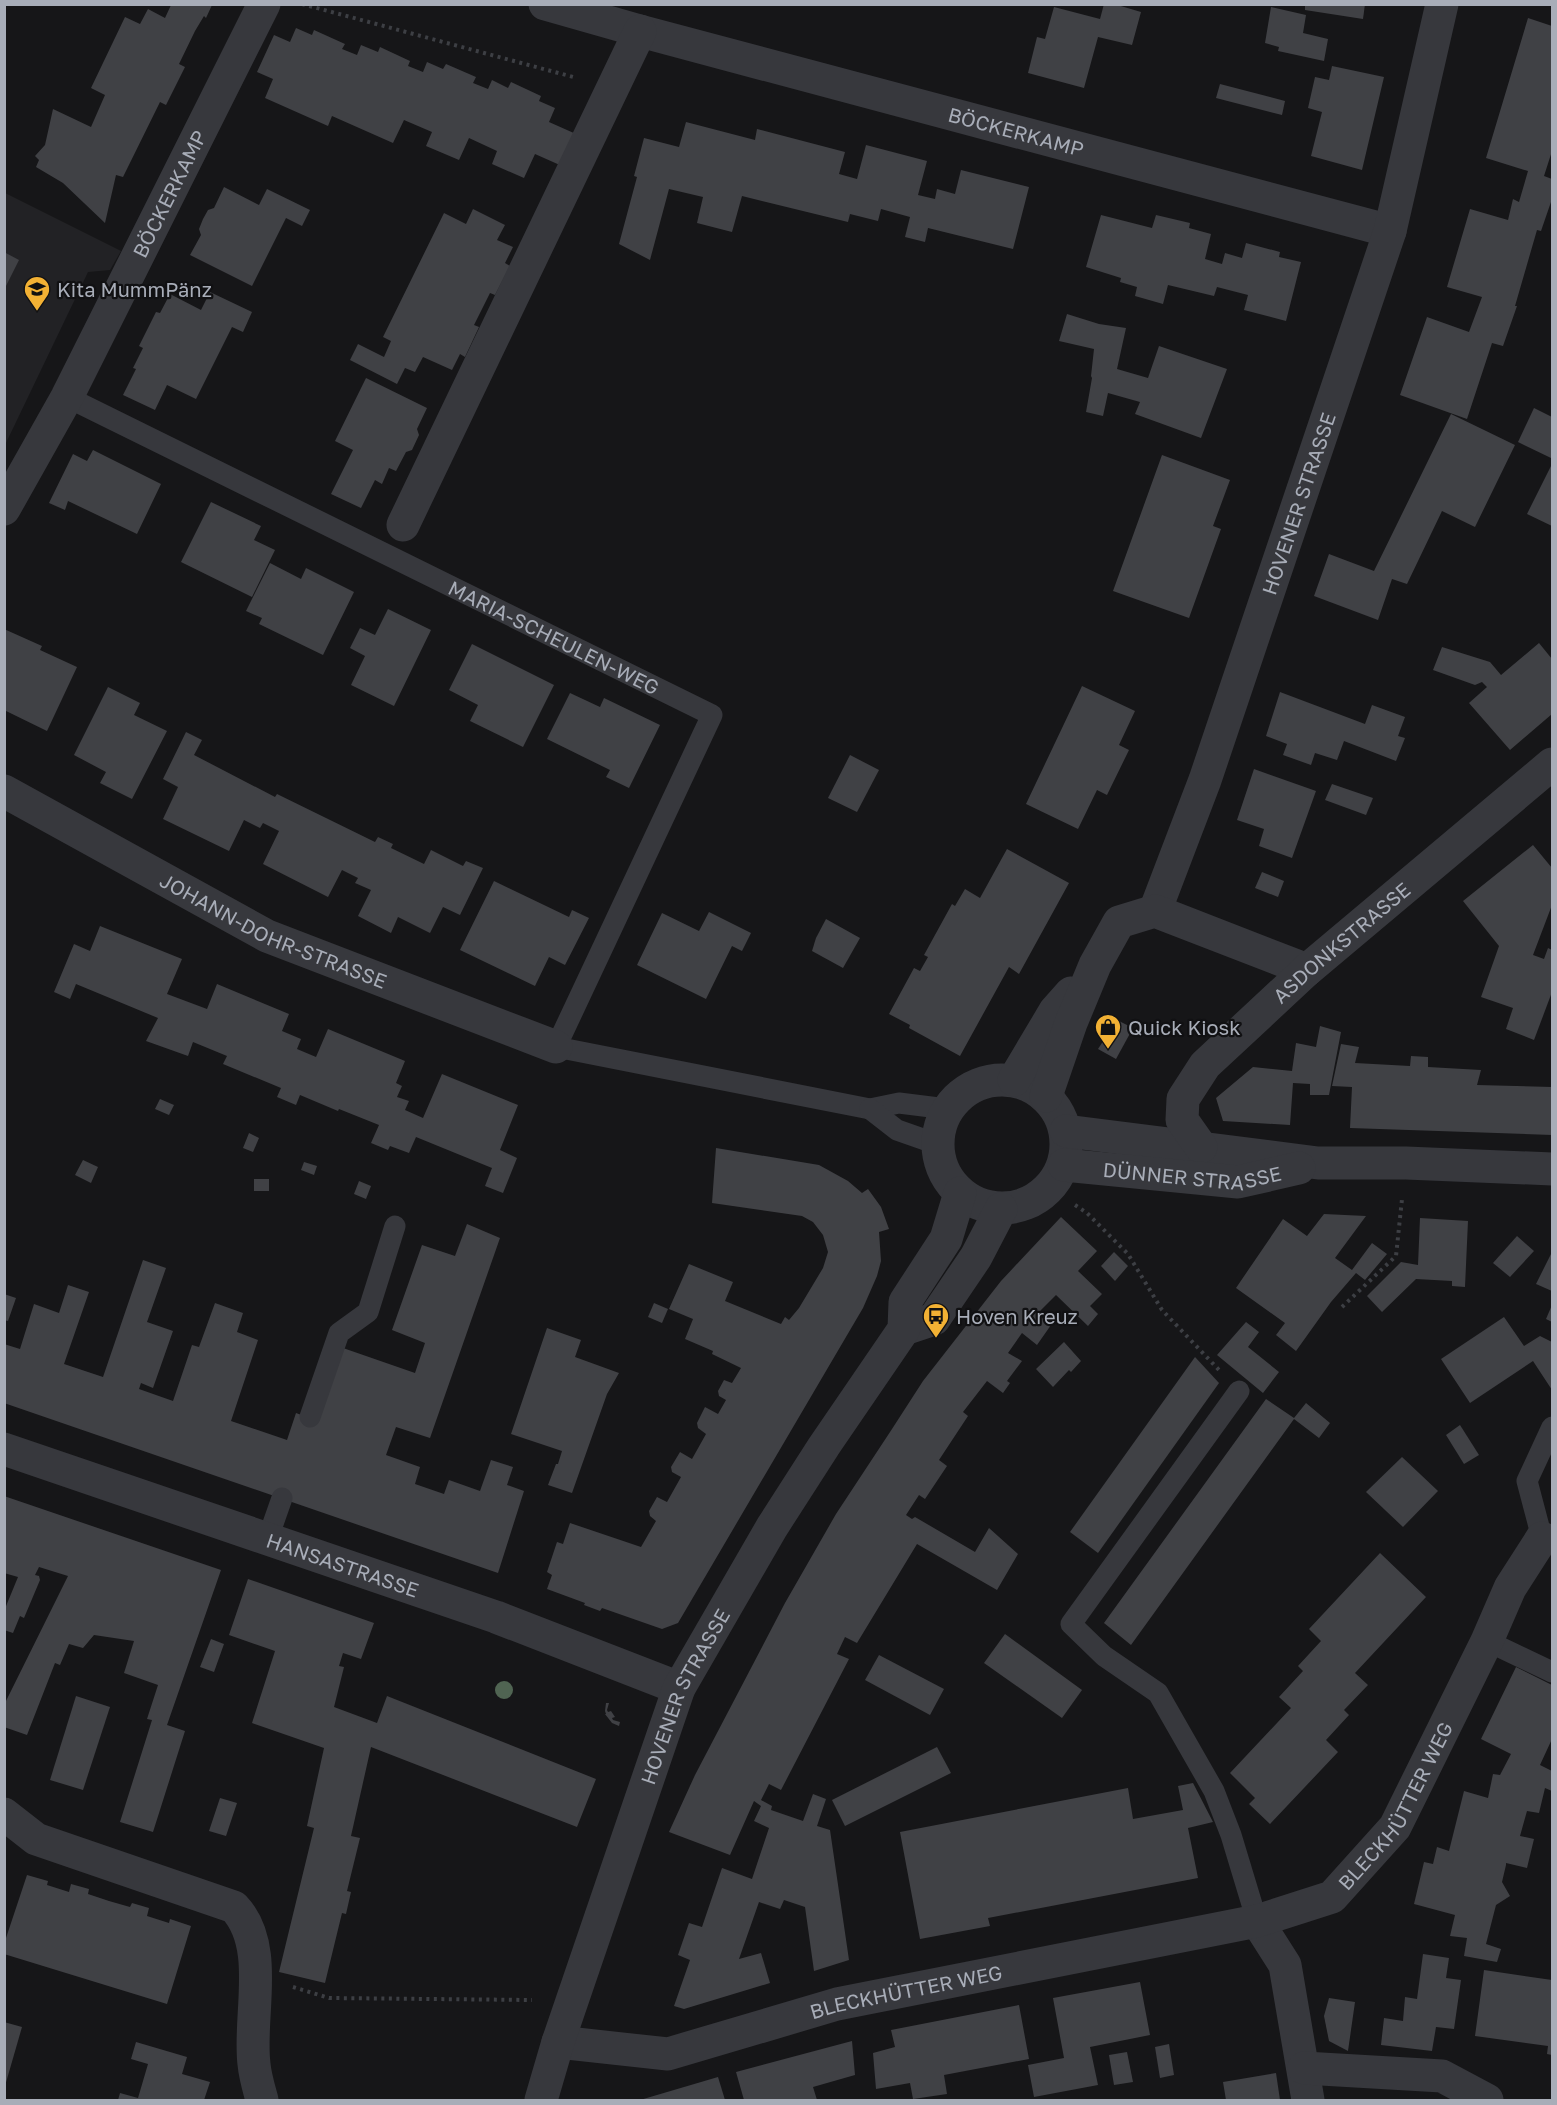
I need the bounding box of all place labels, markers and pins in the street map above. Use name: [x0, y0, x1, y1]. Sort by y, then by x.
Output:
school or university icon: Kita MummPänz: [22, 274, 52, 312]
place label: Kita MummPänz: [57, 277, 212, 301]
shop icon: Quick Kiosk: [1093, 1012, 1123, 1050]
place label: Quick Kiosk: [1128, 1015, 1241, 1039]
bus stop icon: Hoven Kreuz: [921, 1301, 951, 1339]
place label: Hoven Kreuz: [956, 1304, 1078, 1328]

